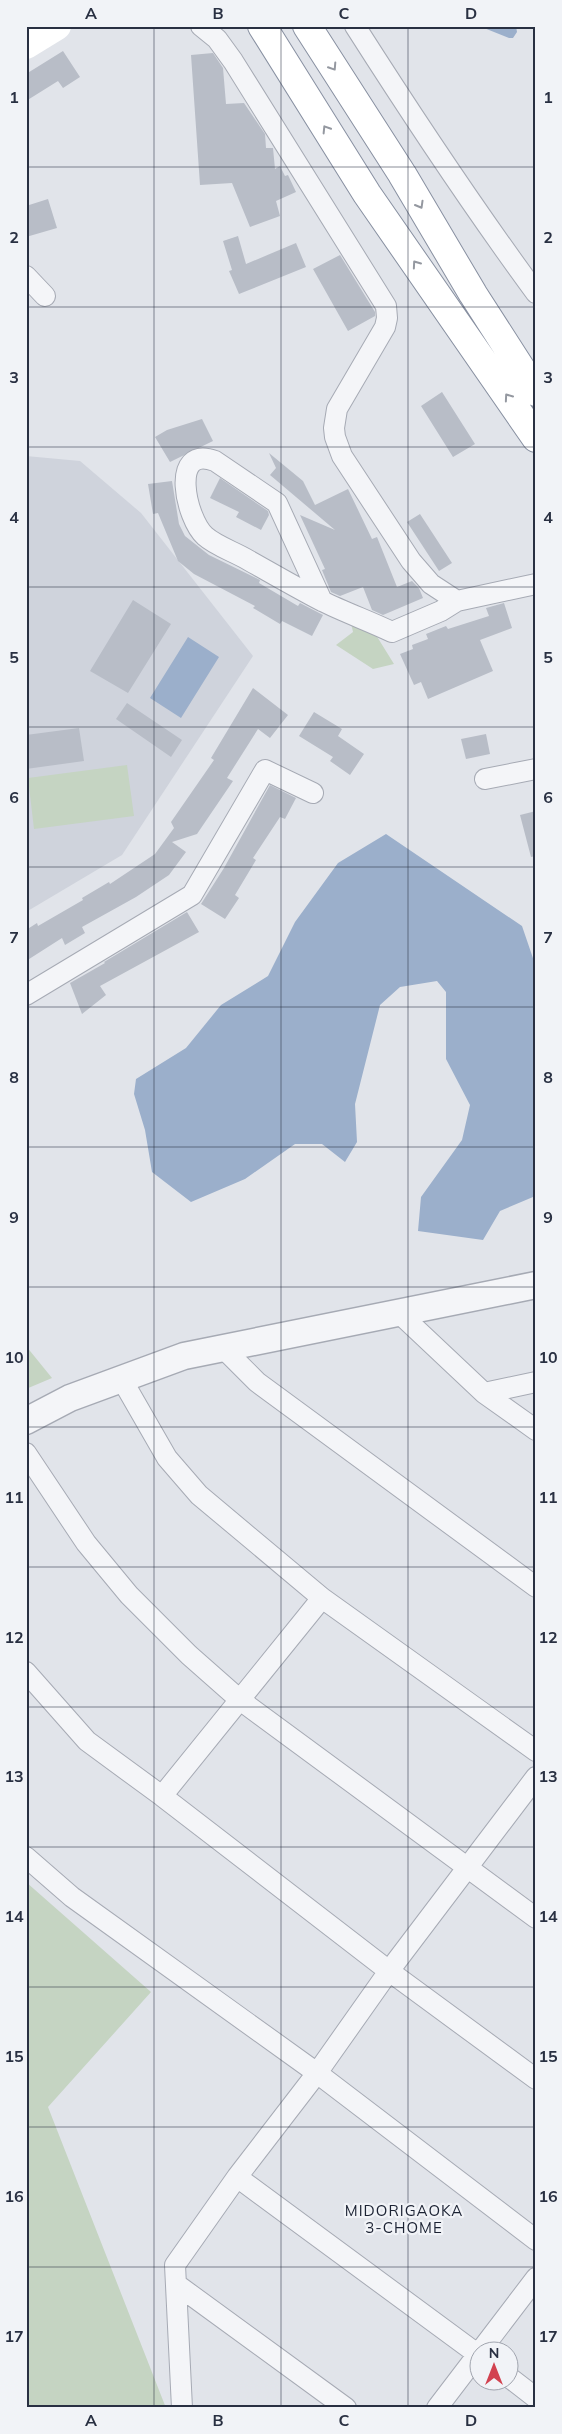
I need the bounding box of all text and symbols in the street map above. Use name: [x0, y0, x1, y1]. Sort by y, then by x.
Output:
text: A: [85, 3, 97, 23]
text: B: [212, 3, 224, 23]
text: C: [339, 3, 350, 23]
text: D: [465, 3, 477, 23]
one-way arrow: [327, 62, 336, 71]
text: 1: [9, 87, 19, 107]
text: 1: [543, 87, 553, 107]
one-way arrow: [323, 125, 332, 134]
one-way arrow: [413, 199, 423, 208]
text: 2: [9, 227, 19, 247]
text: 2: [543, 227, 553, 247]
one-way arrow: [413, 260, 422, 270]
text: 3: [9, 367, 19, 387]
text: 3: [543, 367, 553, 387]
one-way arrow: [505, 394, 514, 403]
text: 4: [9, 507, 19, 527]
text: 4: [543, 507, 553, 527]
text: 5: [9, 647, 19, 667]
text: 5: [543, 647, 553, 667]
text: 6: [9, 787, 19, 807]
text: 6: [543, 787, 553, 807]
text: 7: [9, 927, 19, 947]
text: 7: [543, 927, 553, 947]
text: 8: [9, 1067, 19, 1087]
text: 8: [543, 1067, 553, 1087]
text: 9: [9, 1207, 19, 1227]
text: 9: [543, 1207, 553, 1227]
text: 10: [4, 1347, 24, 1367]
text: 10: [538, 1347, 558, 1367]
text: 11: [4, 1487, 24, 1507]
text: 11: [538, 1487, 558, 1507]
text: 12: [4, 1627, 24, 1647]
text: 12: [538, 1627, 558, 1647]
text: 13: [4, 1766, 24, 1786]
text: 13: [538, 1766, 558, 1786]
text: 14: [4, 1906, 24, 1926]
text: 14: [538, 1906, 558, 1926]
text: 15: [4, 2046, 24, 2066]
text: 15: [538, 2046, 558, 2066]
text: 16: [4, 2186, 24, 2206]
text: 16: [538, 2186, 558, 2206]
district label: MIDORIGAOKA 3-CHOME: [345, 2201, 463, 2237]
text: 17: [4, 2326, 24, 2346]
text: 17: [538, 2326, 558, 2346]
north arrow: [470, 2342, 520, 2392]
text: N: [489, 2344, 499, 2362]
text: A: [85, 2410, 97, 2430]
text: B: [212, 2410, 224, 2430]
text: C: [339, 2410, 350, 2430]
text: D: [465, 2410, 477, 2430]

